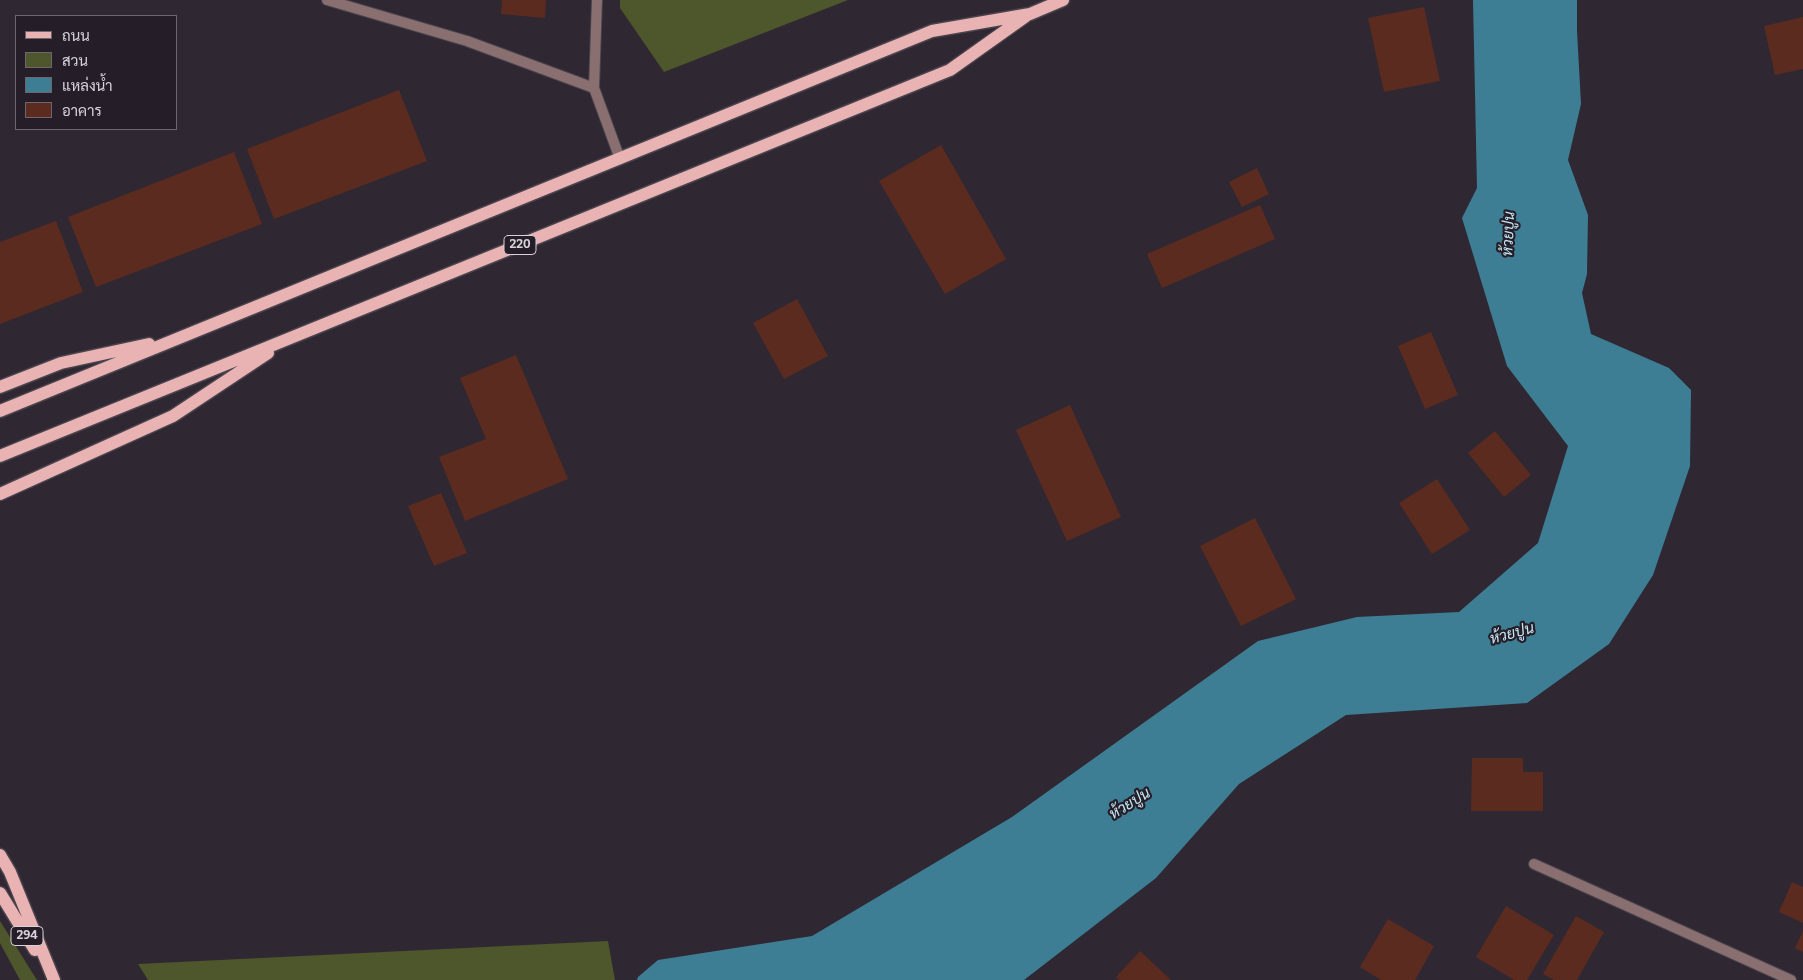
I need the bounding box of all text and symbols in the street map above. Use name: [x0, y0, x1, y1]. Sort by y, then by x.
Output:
legend: [15, 15, 178, 130]
text: ถนน: [62, 27, 90, 45]
text: สวน: [62, 52, 88, 70]
text: แหล่งน้ำ: [62, 77, 113, 95]
text: อาคาร: [62, 102, 102, 120]
water label: ห้วยปูน: [1499, 211, 1519, 257]
road number: 220: [504, 236, 536, 254]
water label: ห้วยปูน: [1488, 619, 1536, 649]
water label: ห้วยปูน: [1106, 784, 1154, 824]
road number: 294: [11, 926, 43, 946]

